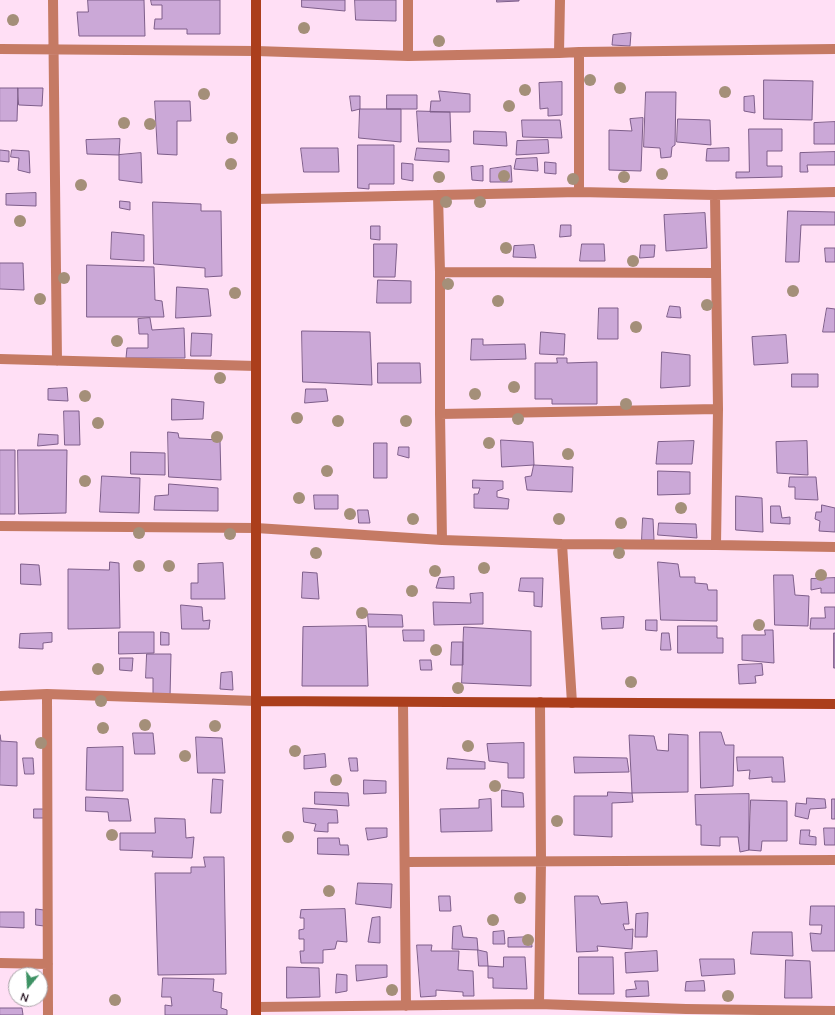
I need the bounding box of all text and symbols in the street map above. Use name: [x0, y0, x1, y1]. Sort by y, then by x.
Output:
north arrow: [8, 967, 48, 1007]
text: N: [19, 990, 31, 1005]

